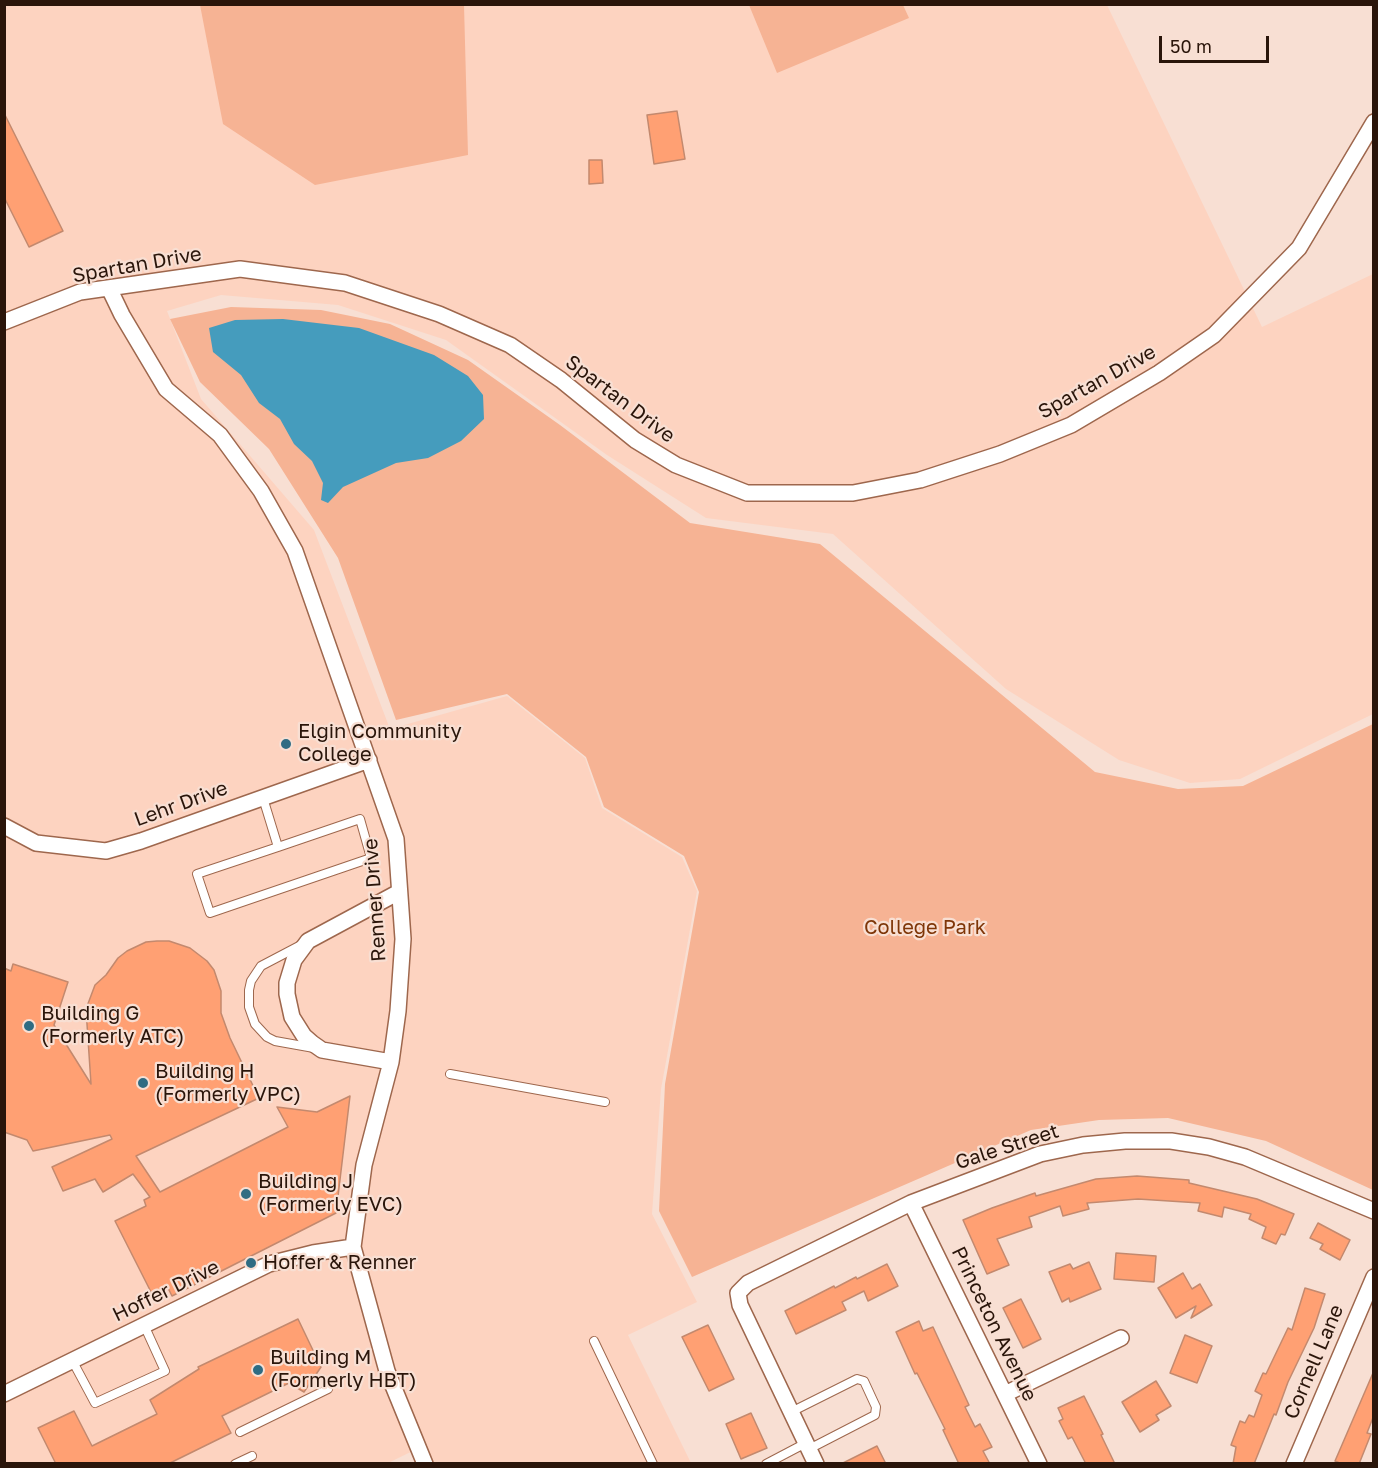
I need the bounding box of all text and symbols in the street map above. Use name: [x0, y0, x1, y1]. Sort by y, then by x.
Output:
scale bar: [1162, 24, 1272, 62]
text: 50 m: [1170, 35, 1212, 57]
street label: Spartan Drive: [71, 242, 203, 288]
street label: Spartan Drive: [1034, 340, 1160, 424]
street label: Spartan Drive: [561, 350, 679, 448]
place label: Elgin Community College: [298, 720, 462, 767]
marker: Elgin Community College: [279, 737, 293, 751]
street label: Lehr Drive: [131, 776, 231, 832]
street label: Renner Drive: [359, 838, 391, 962]
park label: College Park: [864, 916, 986, 940]
place label: Building G (Formerly ATC): [41, 1002, 184, 1049]
marker: Building G (Formerly ATC): [22, 1019, 36, 1033]
place label: Building H (Formerly VPC): [155, 1060, 301, 1107]
marker: Building H (Formerly VPC): [136, 1076, 150, 1090]
street label: Gale Street: [952, 1119, 1062, 1175]
place label: Building J (Formerly EVC): [258, 1170, 403, 1217]
marker: Building J (Formerly EVC): [239, 1187, 253, 1201]
street label: Princeton Avenue: [946, 1243, 1042, 1405]
place label: Hoffer & Renner: [263, 1251, 416, 1275]
street label: Hoffer Drive: [109, 1255, 223, 1327]
marker: Hoffer & Renner: [244, 1256, 258, 1270]
street label: Cornell Lane: [1279, 1301, 1349, 1423]
place label: Building M (Formerly HBT): [270, 1346, 417, 1393]
marker: Building M (Formerly HBT): [251, 1363, 265, 1377]

